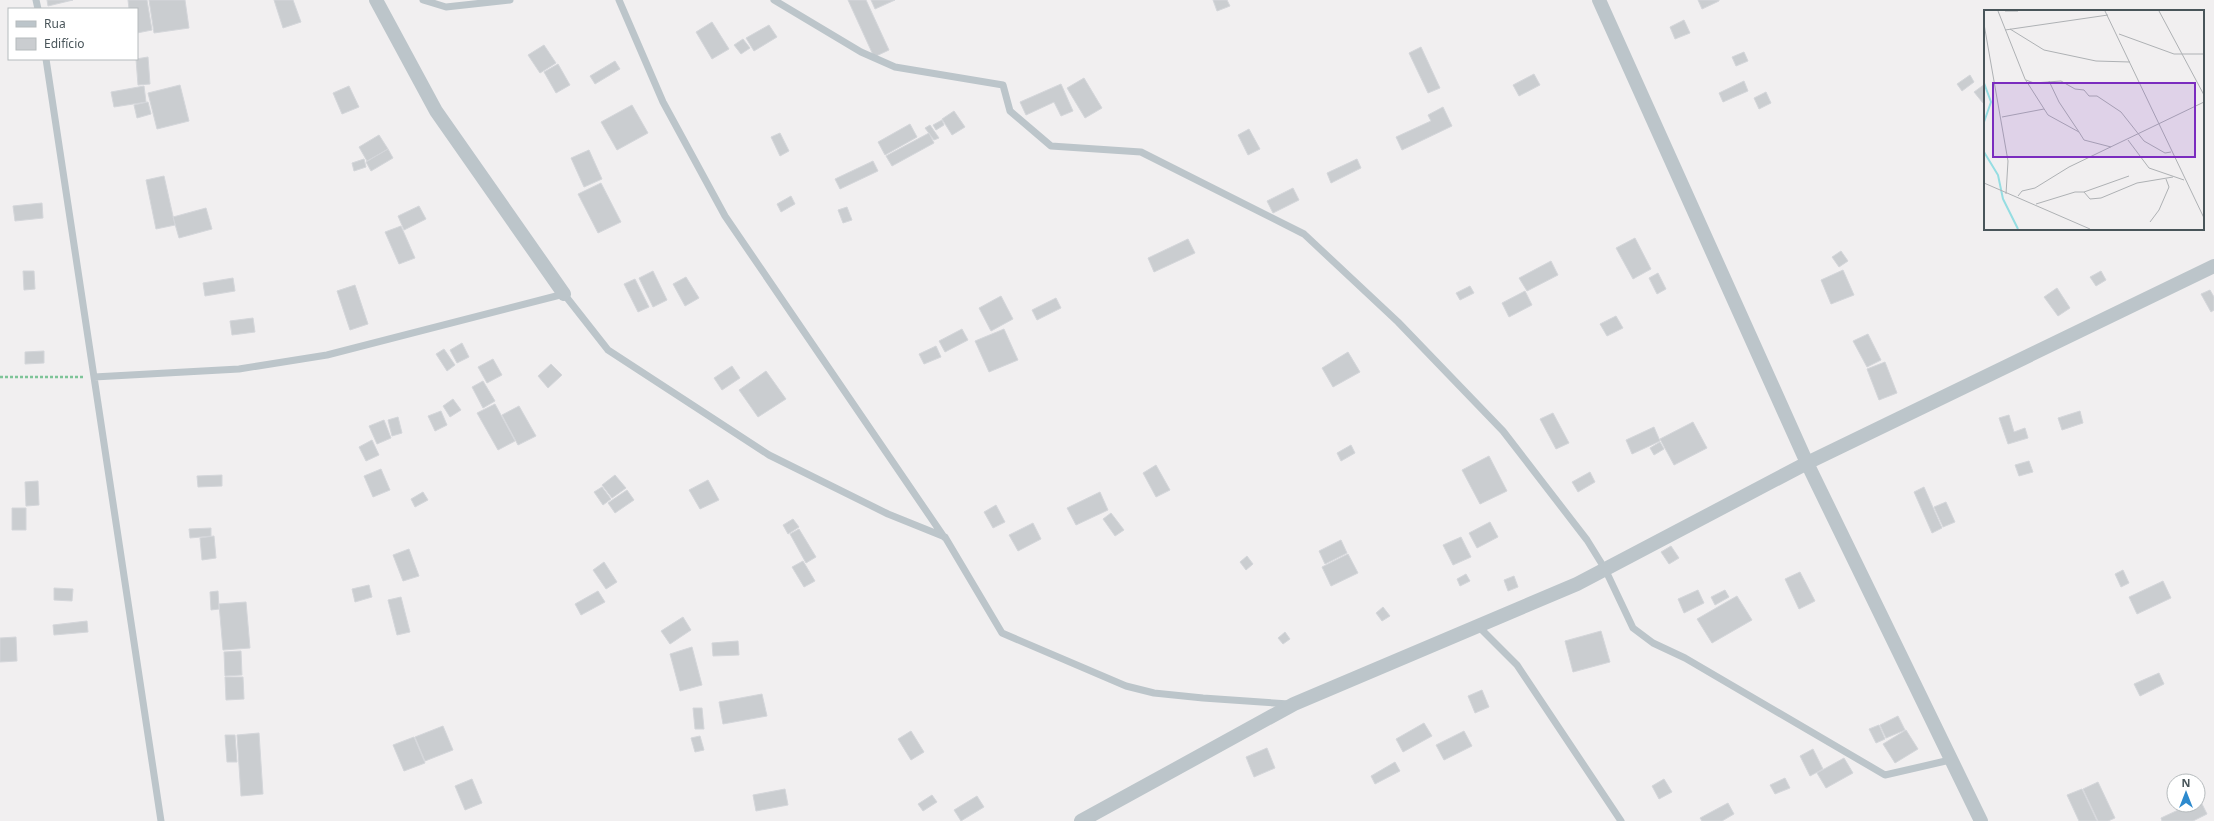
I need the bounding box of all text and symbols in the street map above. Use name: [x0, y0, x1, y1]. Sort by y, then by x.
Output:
legend: [8, 8, 138, 60]
inset map: [1984, 10, 2204, 230]
text: Rua: [44, 15, 66, 32]
text: Edifício: [44, 35, 85, 52]
north arrow: [2166, 773, 2206, 813]
text: N: [2182, 775, 2190, 790]

